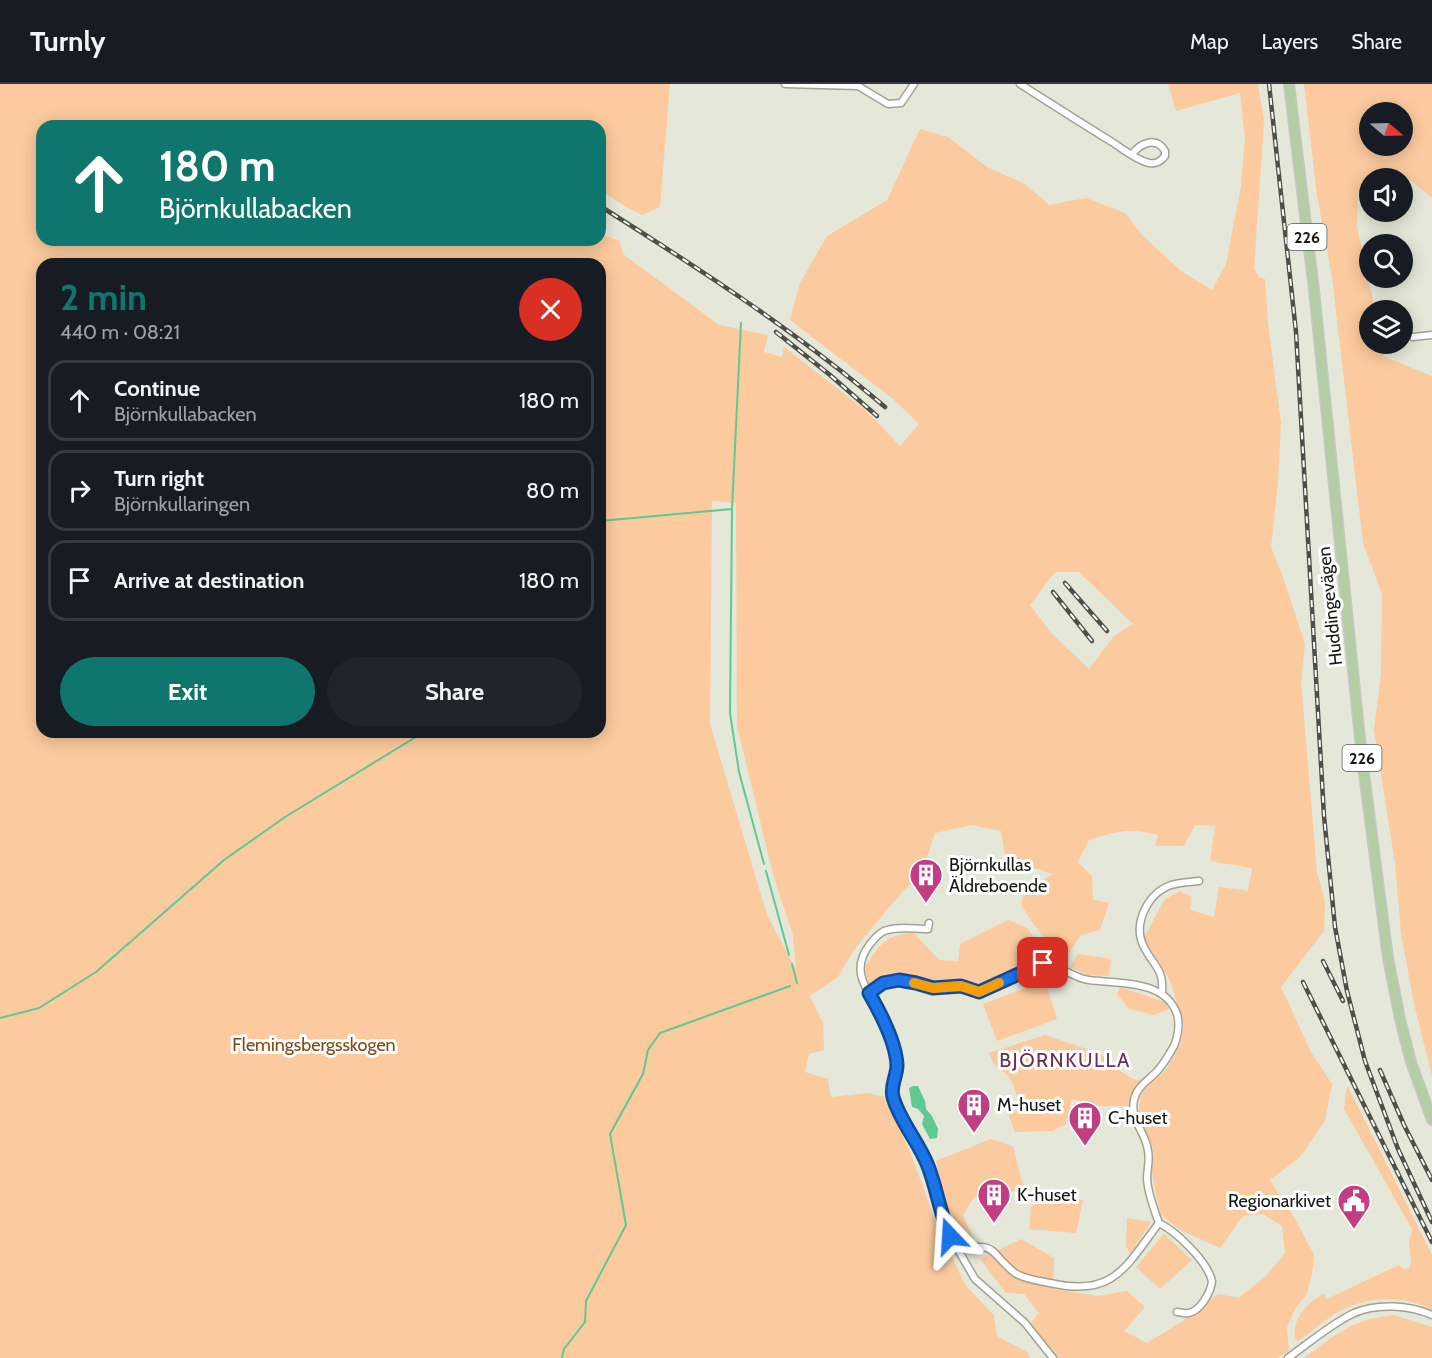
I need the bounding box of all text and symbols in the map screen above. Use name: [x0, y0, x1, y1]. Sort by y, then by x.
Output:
text: Turnly: [30, 24, 106, 58]
text: Map: [1190, 29, 1229, 54]
text: Layers: [1262, 29, 1318, 54]
text: Share: [1351, 29, 1402, 54]
north arrow: [1359, 102, 1413, 156]
map controls: [1359, 102, 1413, 354]
text: 180 m: [159, 140, 275, 192]
icon: ahead: [60, 144, 138, 222]
button: sound: [1359, 168, 1413, 222]
text: Björnkullabacken: [159, 192, 352, 225]
road number: 226: [1288, 224, 1326, 250]
button: search: [1359, 234, 1413, 288]
text: 2 min: [60, 275, 147, 319]
button: close: [519, 278, 582, 341]
button: layers: [1359, 300, 1413, 354]
text: 440 m · 08:21: [60, 320, 180, 344]
text: Continue: [114, 375, 200, 402]
icon: ahead: [63, 384, 96, 417]
text: 180 m: [519, 387, 579, 414]
text: Björnkullabacken: [114, 402, 257, 426]
text: Turn right: [114, 465, 204, 492]
icon: right: [63, 474, 96, 507]
text: 80 m: [526, 477, 579, 504]
text: Björnkullaringen: [114, 492, 250, 516]
street label: Huddingevägen: [1313, 545, 1347, 667]
icon: arrive: [63, 564, 96, 597]
text: Arrive at destination: [114, 567, 304, 594]
text: 180 m: [519, 567, 579, 594]
button: Exit: [60, 657, 315, 726]
button: Share: [327, 657, 582, 726]
road number: 226: [1342, 745, 1382, 771]
place label: Björnkullas Äldreboende: [949, 854, 1047, 897]
building icon: Björnkullas Äldreboende: [908, 857, 944, 904]
pin: [1017, 937, 1068, 988]
icon: arrive: [1026, 946, 1059, 979]
park label: Flemingsbergsskogen: [232, 1034, 396, 1056]
district label: BJÖRNKULLA: [999, 1048, 1131, 1072]
building icon: M-huset: [956, 1087, 992, 1134]
place label: M-huset: [997, 1094, 1061, 1116]
building icon: C-huset: [1067, 1100, 1103, 1147]
place label: C-huset: [1108, 1107, 1168, 1129]
building icon: K-huset: [976, 1177, 1012, 1224]
public building icon: Regionarkivet: [1336, 1183, 1372, 1230]
place label: K-huset: [1017, 1184, 1077, 1206]
place label: Regionarkivet: [1228, 1190, 1331, 1212]
position arrow: [918, 1204, 982, 1268]

